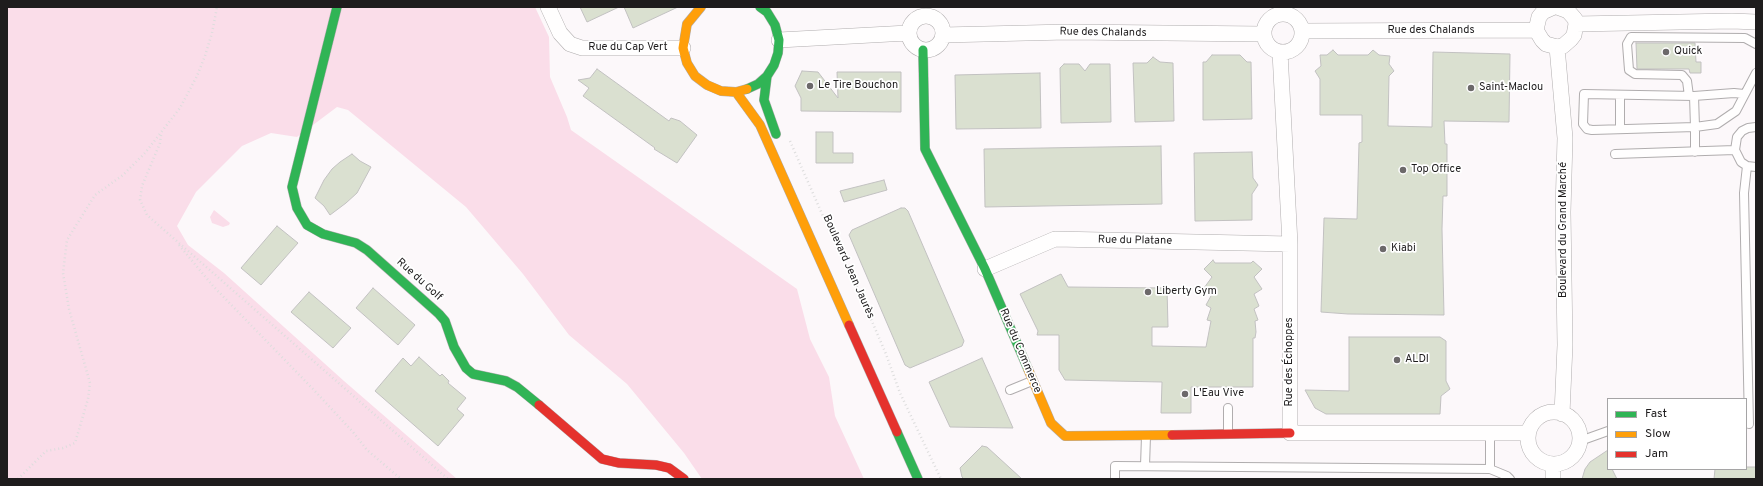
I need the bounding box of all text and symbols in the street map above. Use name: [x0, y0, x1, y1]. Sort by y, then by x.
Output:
street label: Rue des Chalands: [1387, 24, 1475, 38]
street label: Rue des Chalands: [1059, 26, 1147, 40]
street label: Rue du Cap Vert: [588, 41, 668, 55]
place label: Quick: [1674, 45, 1702, 59]
marker: Quick: [1661, 47, 1671, 57]
place label: Le Tire Bouchon: [818, 79, 898, 93]
marker: Le Tire Bouchon: [805, 81, 815, 91]
place label: Saint-Maclou: [1479, 81, 1543, 95]
marker: Saint-Maclou: [1466, 83, 1476, 93]
street label: Boulevard du Grand Marché: [1557, 162, 1571, 298]
place label: Top Office: [1411, 163, 1461, 177]
marker: Top Office: [1398, 165, 1408, 175]
street label: Boulevard Jean Jaurès: [819, 213, 877, 321]
street label: Rue du Platane: [1098, 234, 1172, 248]
place label: Kiabi: [1391, 242, 1416, 256]
marker: Kiabi: [1378, 244, 1388, 254]
street label: Rue du Golf: [393, 256, 445, 304]
place label: Liberty Gym: [1156, 285, 1217, 299]
marker: Liberty Gym: [1143, 287, 1153, 297]
street label: Rue du Commerce: [996, 307, 1044, 395]
street label: Rue des Échoppes: [1283, 317, 1297, 407]
place label: ALDI: [1405, 353, 1429, 367]
marker: ALDI: [1392, 355, 1402, 365]
place label: L'Eau Vive: [1193, 387, 1244, 401]
marker: L'Eau Vive: [1180, 389, 1190, 399]
legend: [1607, 398, 1747, 470]
text: Fast: [1645, 406, 1667, 422]
text: Slow: [1645, 426, 1671, 442]
text: Jam: [1645, 446, 1668, 462]

